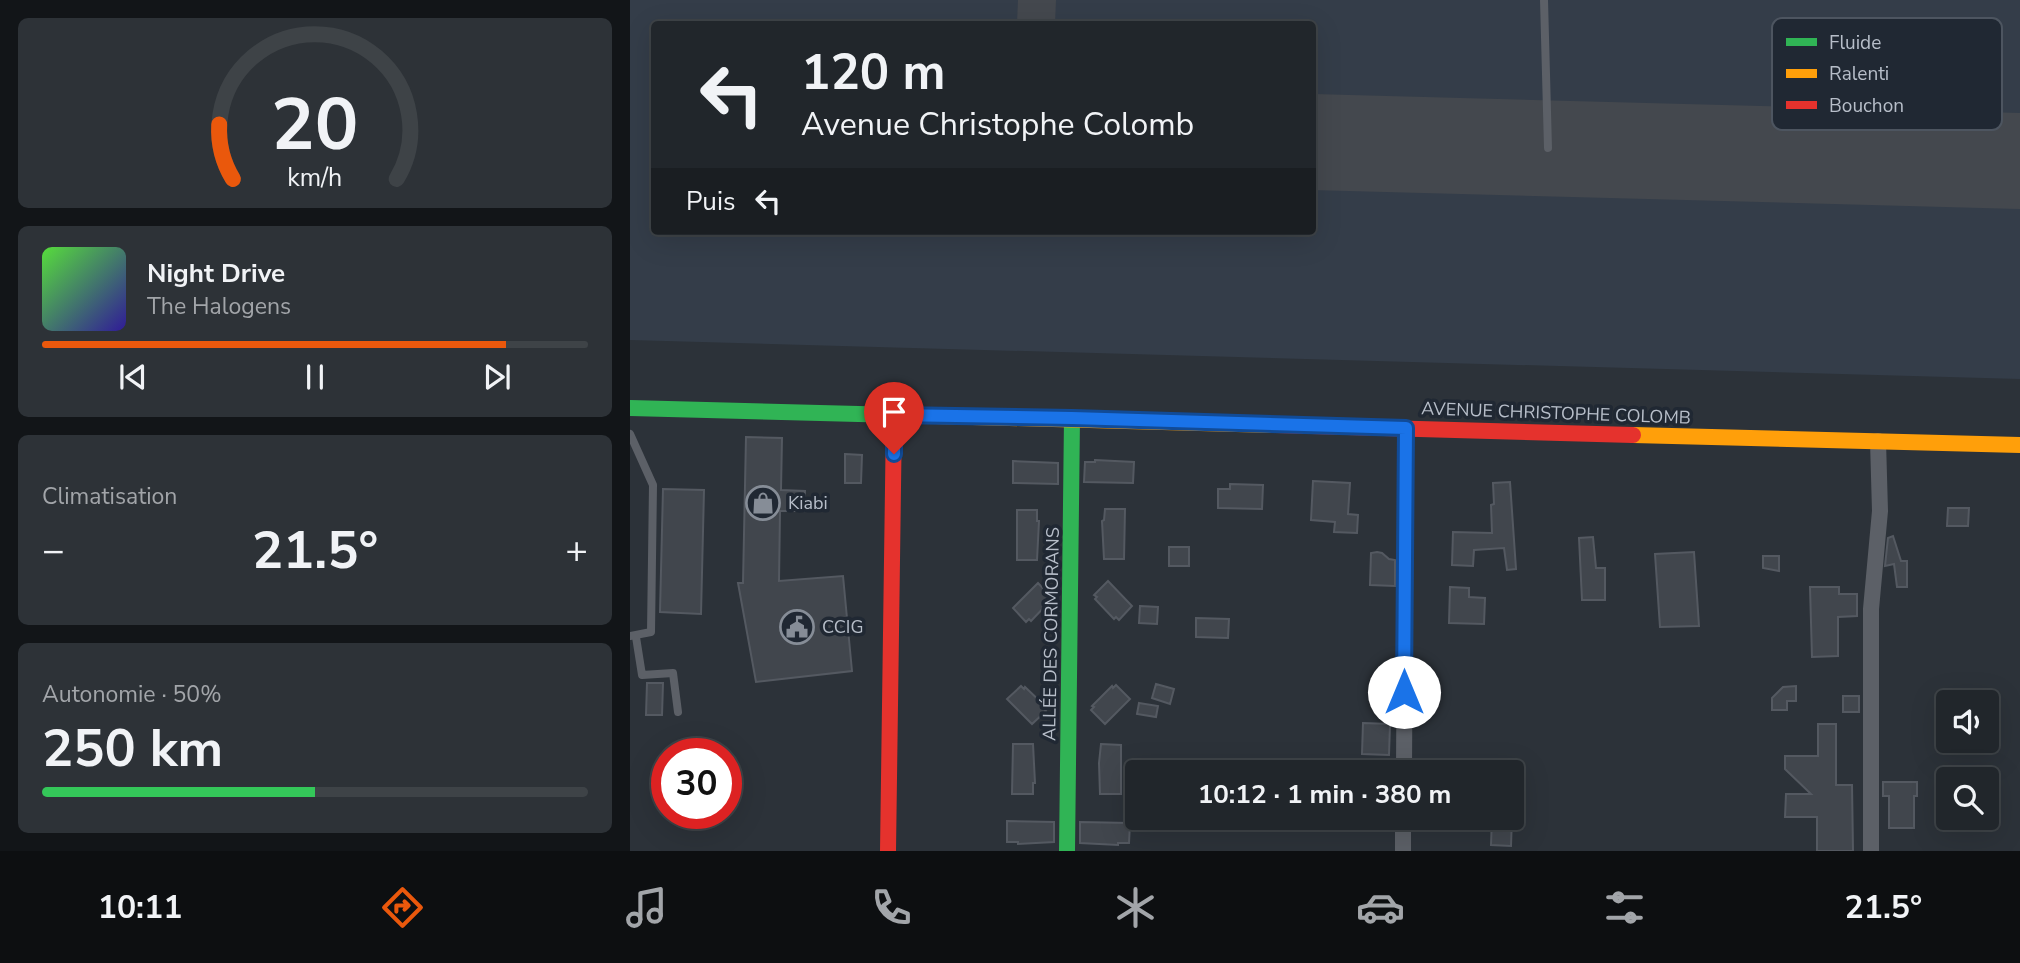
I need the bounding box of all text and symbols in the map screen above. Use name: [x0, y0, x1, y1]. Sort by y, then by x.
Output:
legend: [1772, 18, 2002, 130]
text: Fluide: [1829, 30, 1881, 56]
text: 120 m: [801, 39, 945, 106]
icon: left: [686, 49, 777, 140]
text: Ralenti: [1829, 61, 1889, 87]
text: 20: [271, 76, 359, 176]
text: Bouchon: [1829, 93, 1904, 119]
text: Avenue Christophe Colomb: [801, 103, 1194, 146]
text: km/h: [287, 161, 343, 195]
icon: left: [749, 182, 787, 220]
text: Puis: [686, 184, 735, 219]
text: Night Drive: [147, 256, 285, 291]
text: The Halogens: [147, 291, 291, 322]
icon: previous: [114, 358, 152, 396]
icon: pause: [296, 358, 334, 396]
icon: next: [478, 358, 516, 396]
pin: [864, 382, 924, 454]
icon: arrive: [875, 393, 913, 431]
street label: AVENUE CHRISTOPHE COLOMB: [1421, 396, 1691, 430]
text: Climatisation: [42, 481, 177, 512]
shop icon: Kiabi: [744, 484, 782, 522]
place label: Kiabi: [788, 491, 828, 515]
text: 21.5°: [252, 515, 378, 586]
text: −: [42, 525, 65, 576]
text: +: [565, 525, 588, 576]
street label: ALLÉE DES CORMORANS: [1037, 527, 1065, 741]
public building icon: CCIG: [778, 608, 816, 646]
place label: CCIG: [822, 615, 864, 639]
position arrow: [1367, 655, 1441, 729]
text: Autonomie · 50%: [42, 679, 222, 710]
map controls: [1936, 690, 1999, 830]
button: sound: [1936, 690, 1999, 753]
text: 250 km: [42, 713, 223, 784]
speed limit sign: 30: [651, 738, 742, 829]
button: search: [1936, 767, 1999, 830]
text: 10:12 · 1 min · 380 m: [1198, 777, 1451, 812]
icon: directions: [378, 883, 427, 932]
icon: music: [622, 883, 671, 932]
icon: phone: [867, 883, 916, 932]
icon: climate: [1111, 883, 1160, 932]
icon: car: [1356, 883, 1405, 932]
icon: filters: [1600, 883, 1649, 932]
text: 10:11: [98, 886, 182, 929]
text: 21.5°: [1845, 886, 1922, 929]

